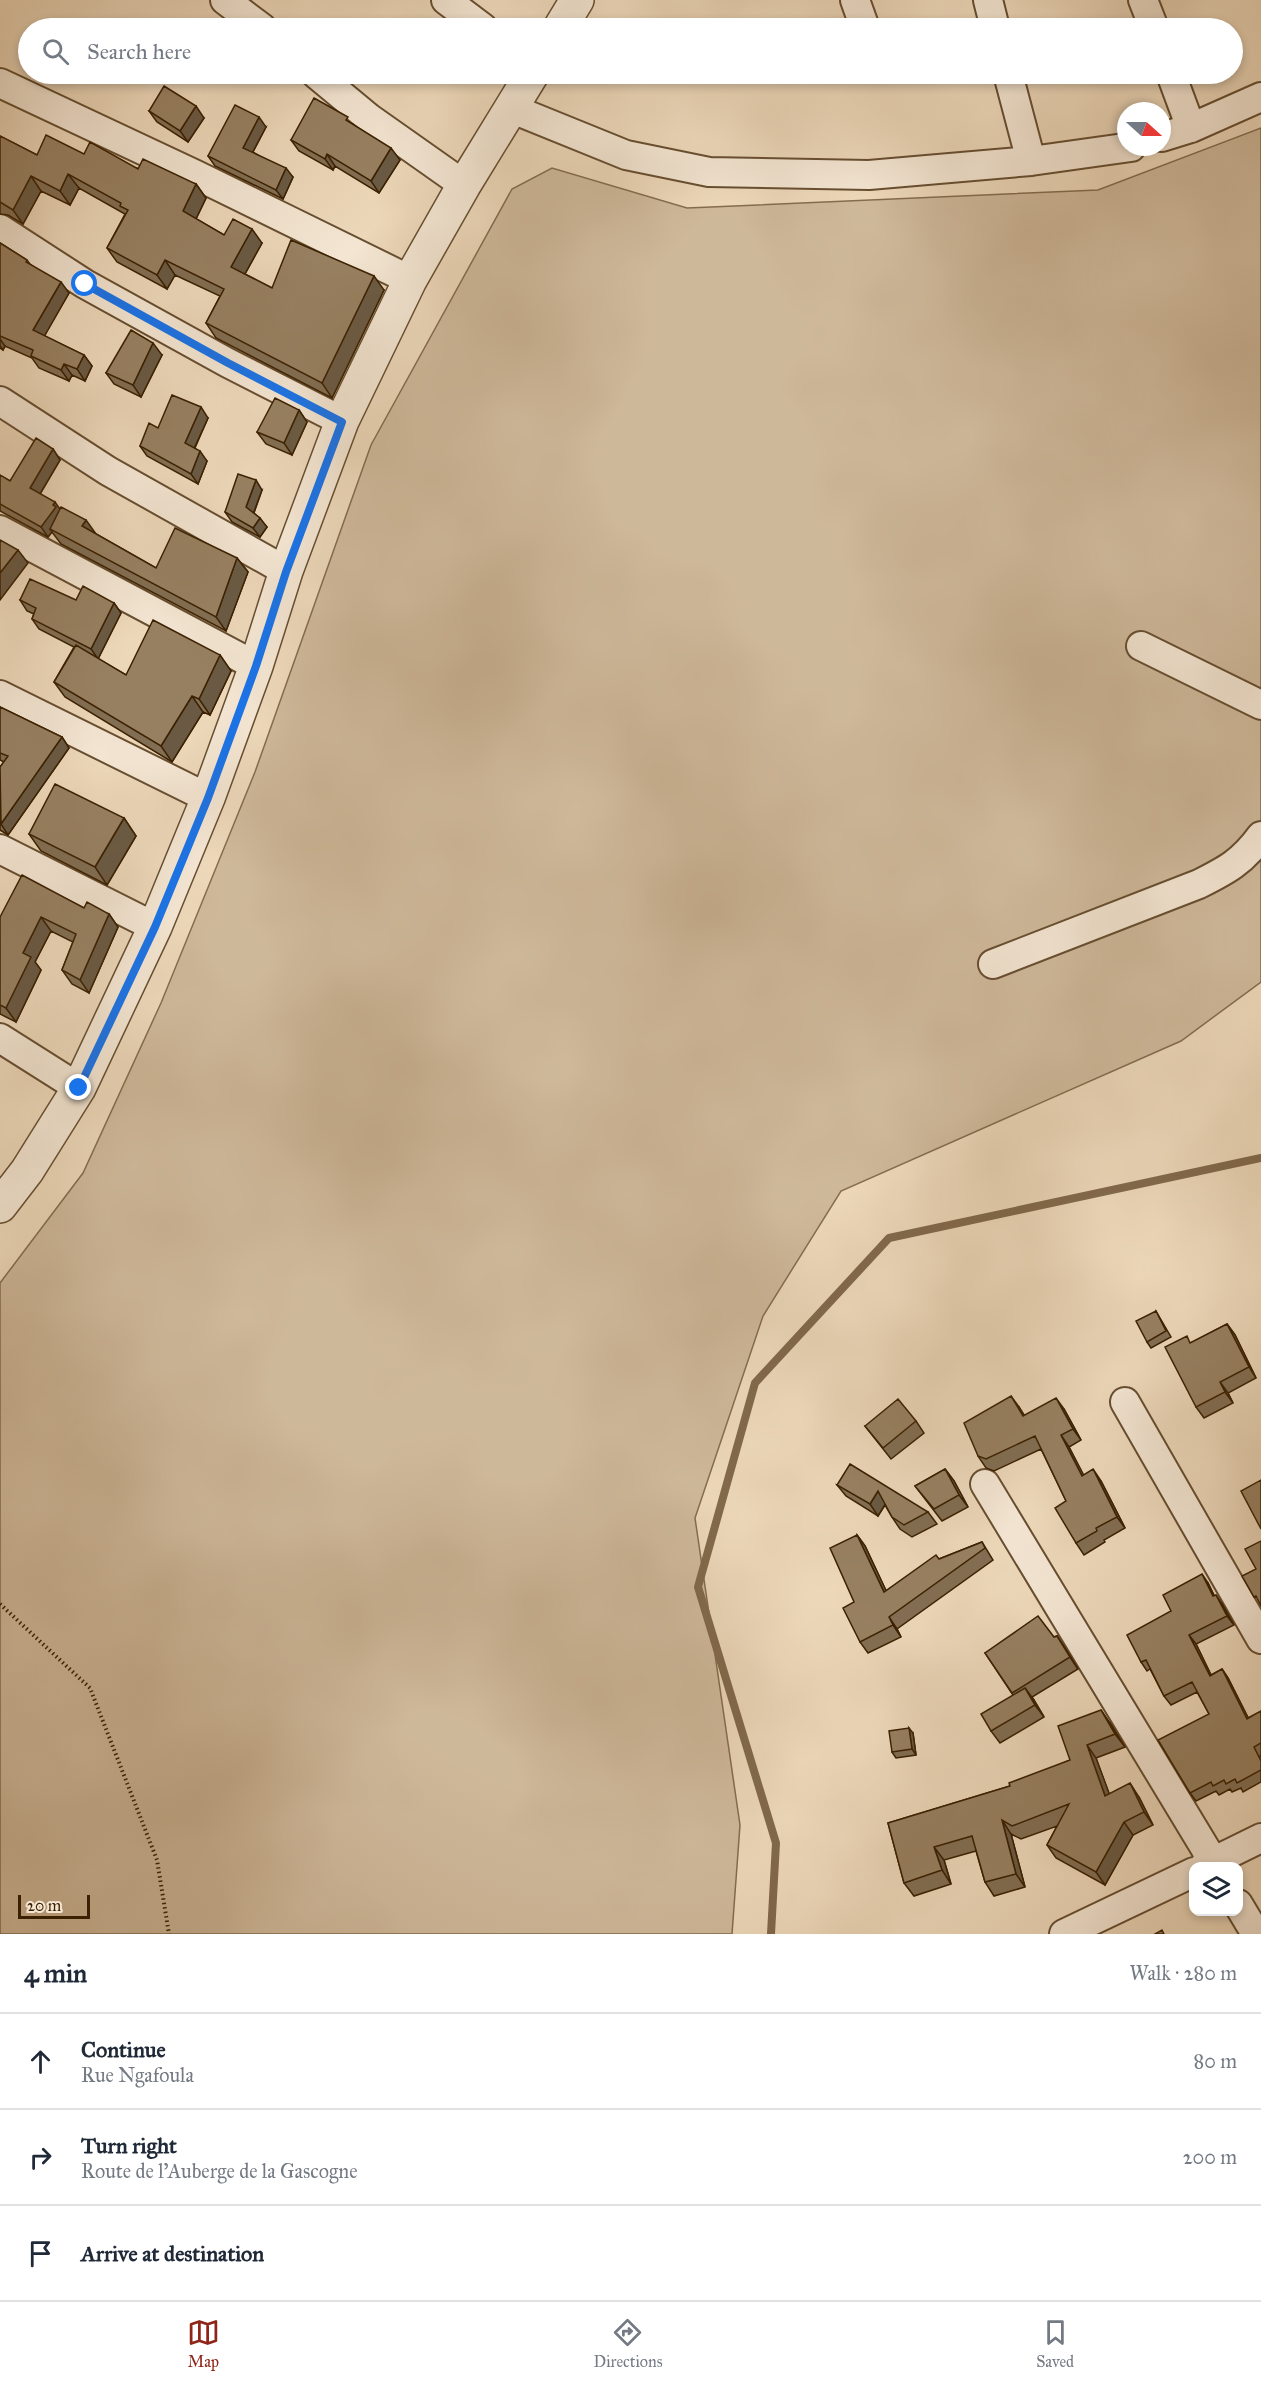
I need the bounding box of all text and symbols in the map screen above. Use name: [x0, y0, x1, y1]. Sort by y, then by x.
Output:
search box: [18, 18, 1243, 84]
icon: search: [39, 35, 72, 68]
text: Search here: [87, 38, 191, 65]
north arrow: [1117, 102, 1171, 156]
route start: [71, 270, 97, 296]
route end: [65, 1074, 91, 1100]
map controls: [1189, 1862, 1243, 1916]
button: layers: [1189, 1862, 1243, 1916]
scale bar: [18, 1892, 90, 1920]
text: 20 m: [27, 1896, 61, 1915]
text: 4 min: [24, 1957, 87, 1989]
text: Walk · 280 m: [1130, 1961, 1237, 1985]
text: Continue: [81, 2036, 166, 2063]
icon: ahead: [24, 2045, 57, 2078]
text: 80 m: [1194, 2049, 1237, 2073]
text: Rue Ngafoula: [81, 2063, 194, 2087]
text: Turn right: [81, 2132, 177, 2159]
icon: right: [24, 2141, 57, 2174]
text: 200 m: [1183, 2145, 1237, 2169]
text: Route de l'Auberge de la Gascogne: [81, 2159, 357, 2183]
icon: arrive: [24, 2237, 57, 2270]
text: Arrive at destination: [81, 2240, 264, 2267]
tab: Map: [187, 2316, 220, 2371]
tab: Directions: [594, 2316, 662, 2371]
tab: Saved: [1036, 2316, 1074, 2371]

